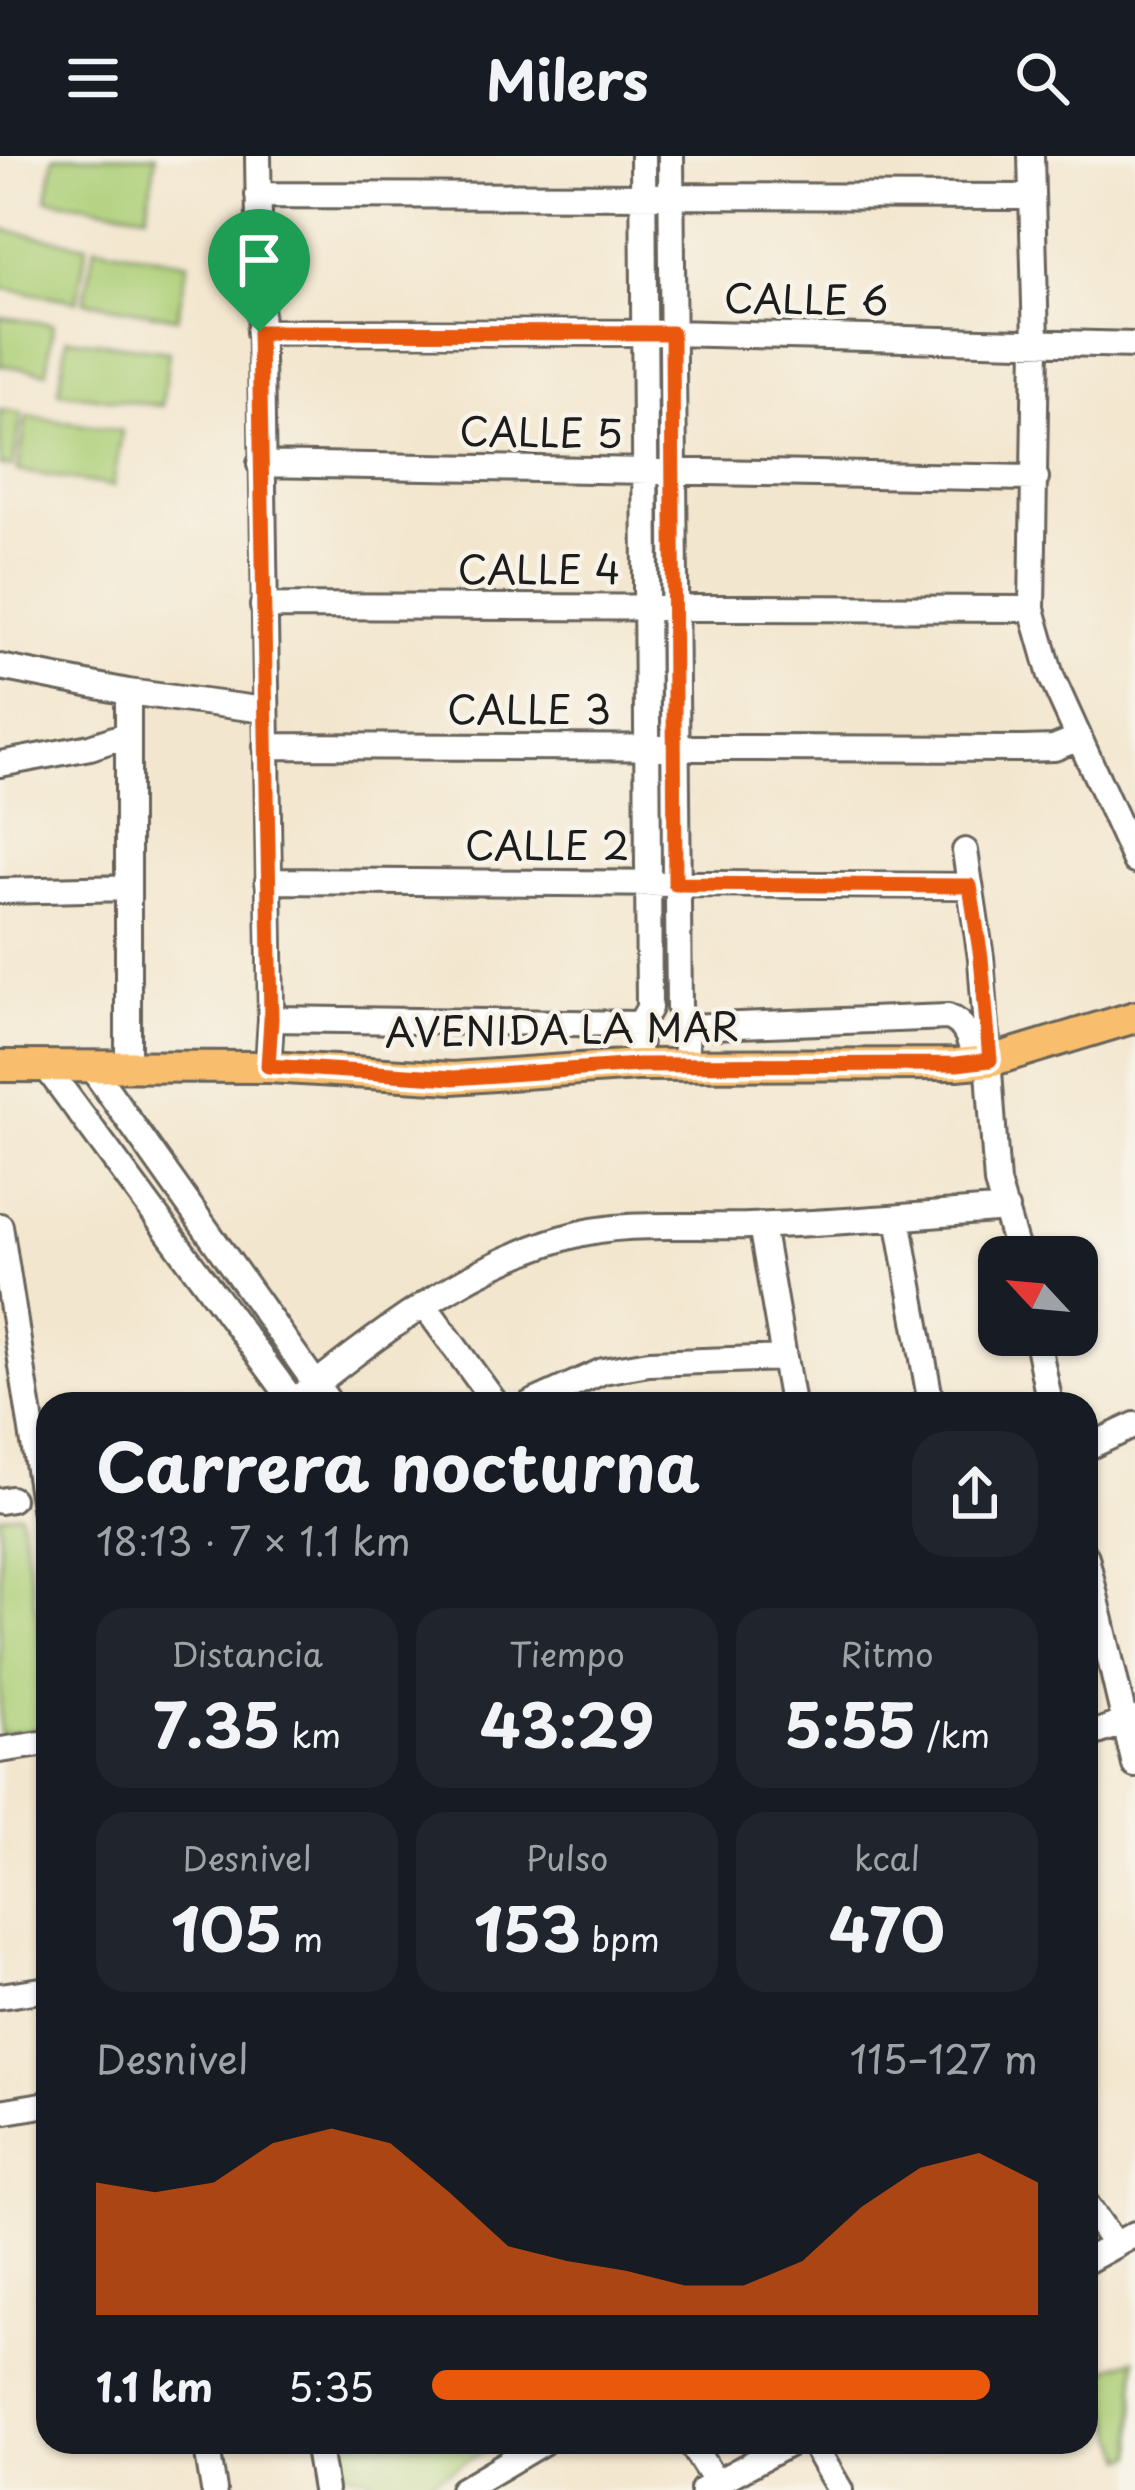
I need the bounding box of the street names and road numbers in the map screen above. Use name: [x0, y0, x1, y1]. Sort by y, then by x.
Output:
street label: CALLE 6: [723, 267, 889, 328]
street label: CALLE 5: [459, 400, 623, 461]
street label: CALLE 4: [458, 538, 620, 597]
street label: CALLE 3: [447, 678, 611, 737]
street label: CALLE 2: [465, 814, 629, 873]
street label: AVENIDA LA MAR: [384, 995, 740, 1060]

